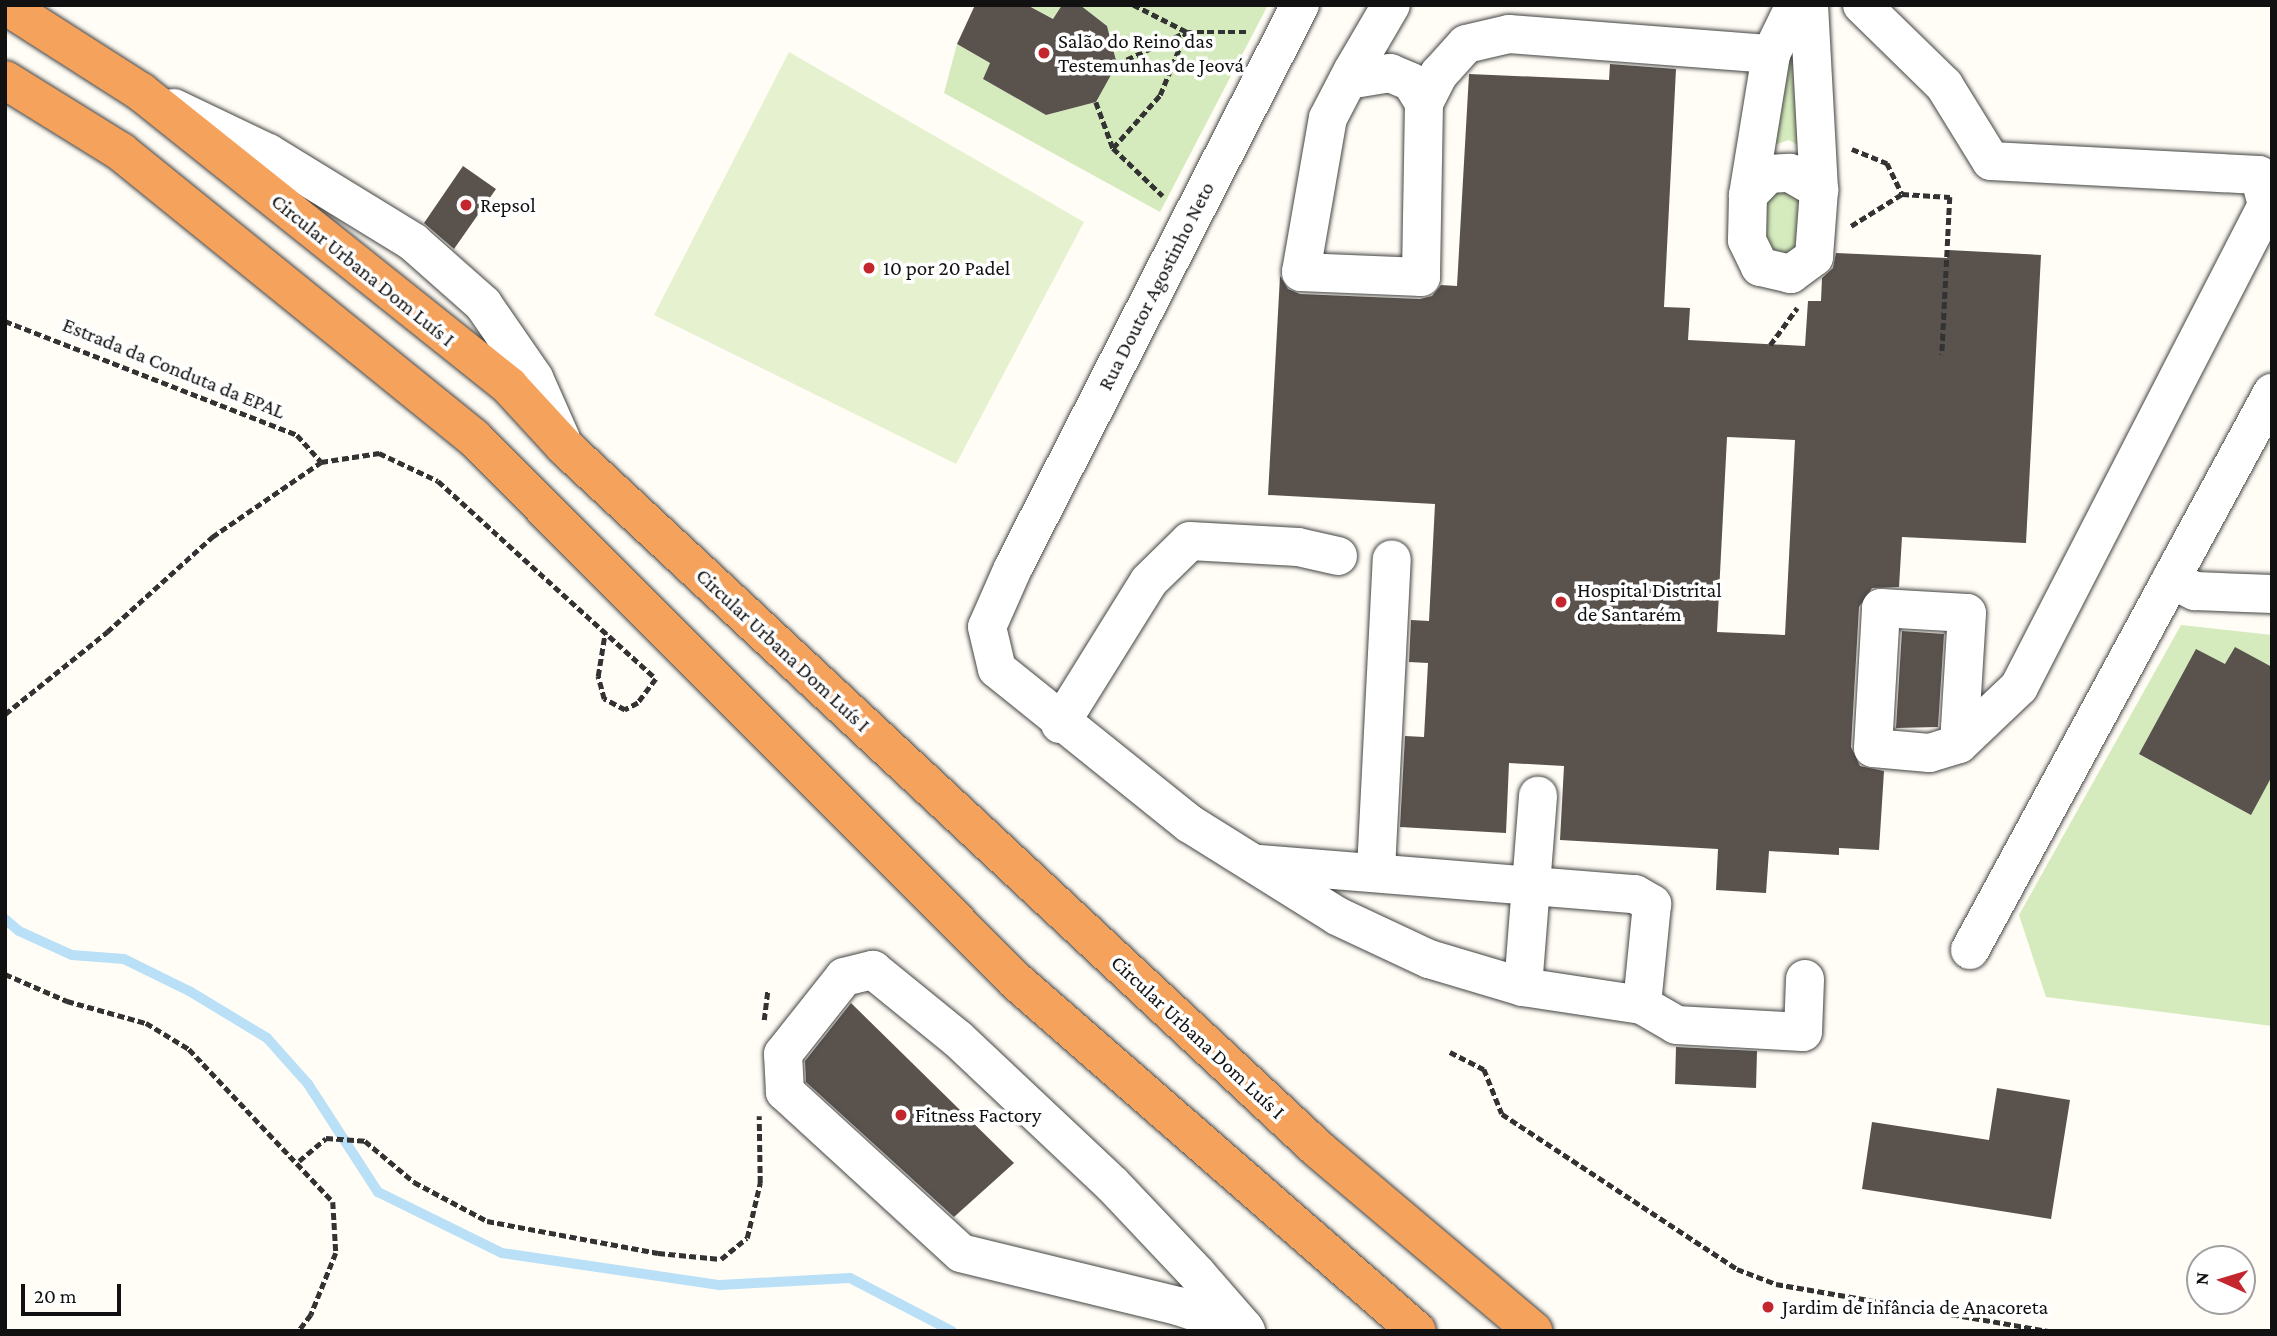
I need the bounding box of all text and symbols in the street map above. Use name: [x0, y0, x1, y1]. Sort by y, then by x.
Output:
place label: Salão do Reino das Testemunhas de Jeová: [1058, 28, 1244, 78]
marker: Salão do Reino das Testemunhas de Jeová: [1036, 45, 1052, 61]
street label: Rua Doutor Agostinho Neto: [1092, 178, 1220, 394]
street label: Circular Urbana Dom Luís I: [266, 188, 460, 352]
place label: Repsol: [480, 192, 536, 218]
marker: Repsol: [458, 197, 474, 213]
place label: 10 por 20 Padel: [883, 255, 1010, 281]
marker: 10 por 20 Padel: [861, 260, 877, 276]
street label: Estrada da Conduta da EPAL: [59, 312, 289, 424]
street label: Circular Urbana Dom Luís I: [691, 563, 875, 737]
place label: Hospital Distrital de Santarém: [1577, 577, 1722, 627]
marker: Hospital Distrital de Santarém: [1551, 592, 1571, 612]
street label: Circular Urbana Dom Luís I: [1106, 950, 1290, 1124]
place label: Fitness Factory: [915, 1102, 1041, 1128]
marker: Fitness Factory: [893, 1107, 909, 1123]
north arrow: [2186, 1245, 2256, 1315]
scale bar: [24, 1270, 124, 1314]
text: N: [2191, 1271, 2212, 1286]
text: 20 m: [34, 1284, 77, 1308]
place label: Jardim de Infância de Anacoreta: [1782, 1294, 2048, 1320]
marker: Jardim de Infância de Anacoreta: [1760, 1299, 1776, 1315]

